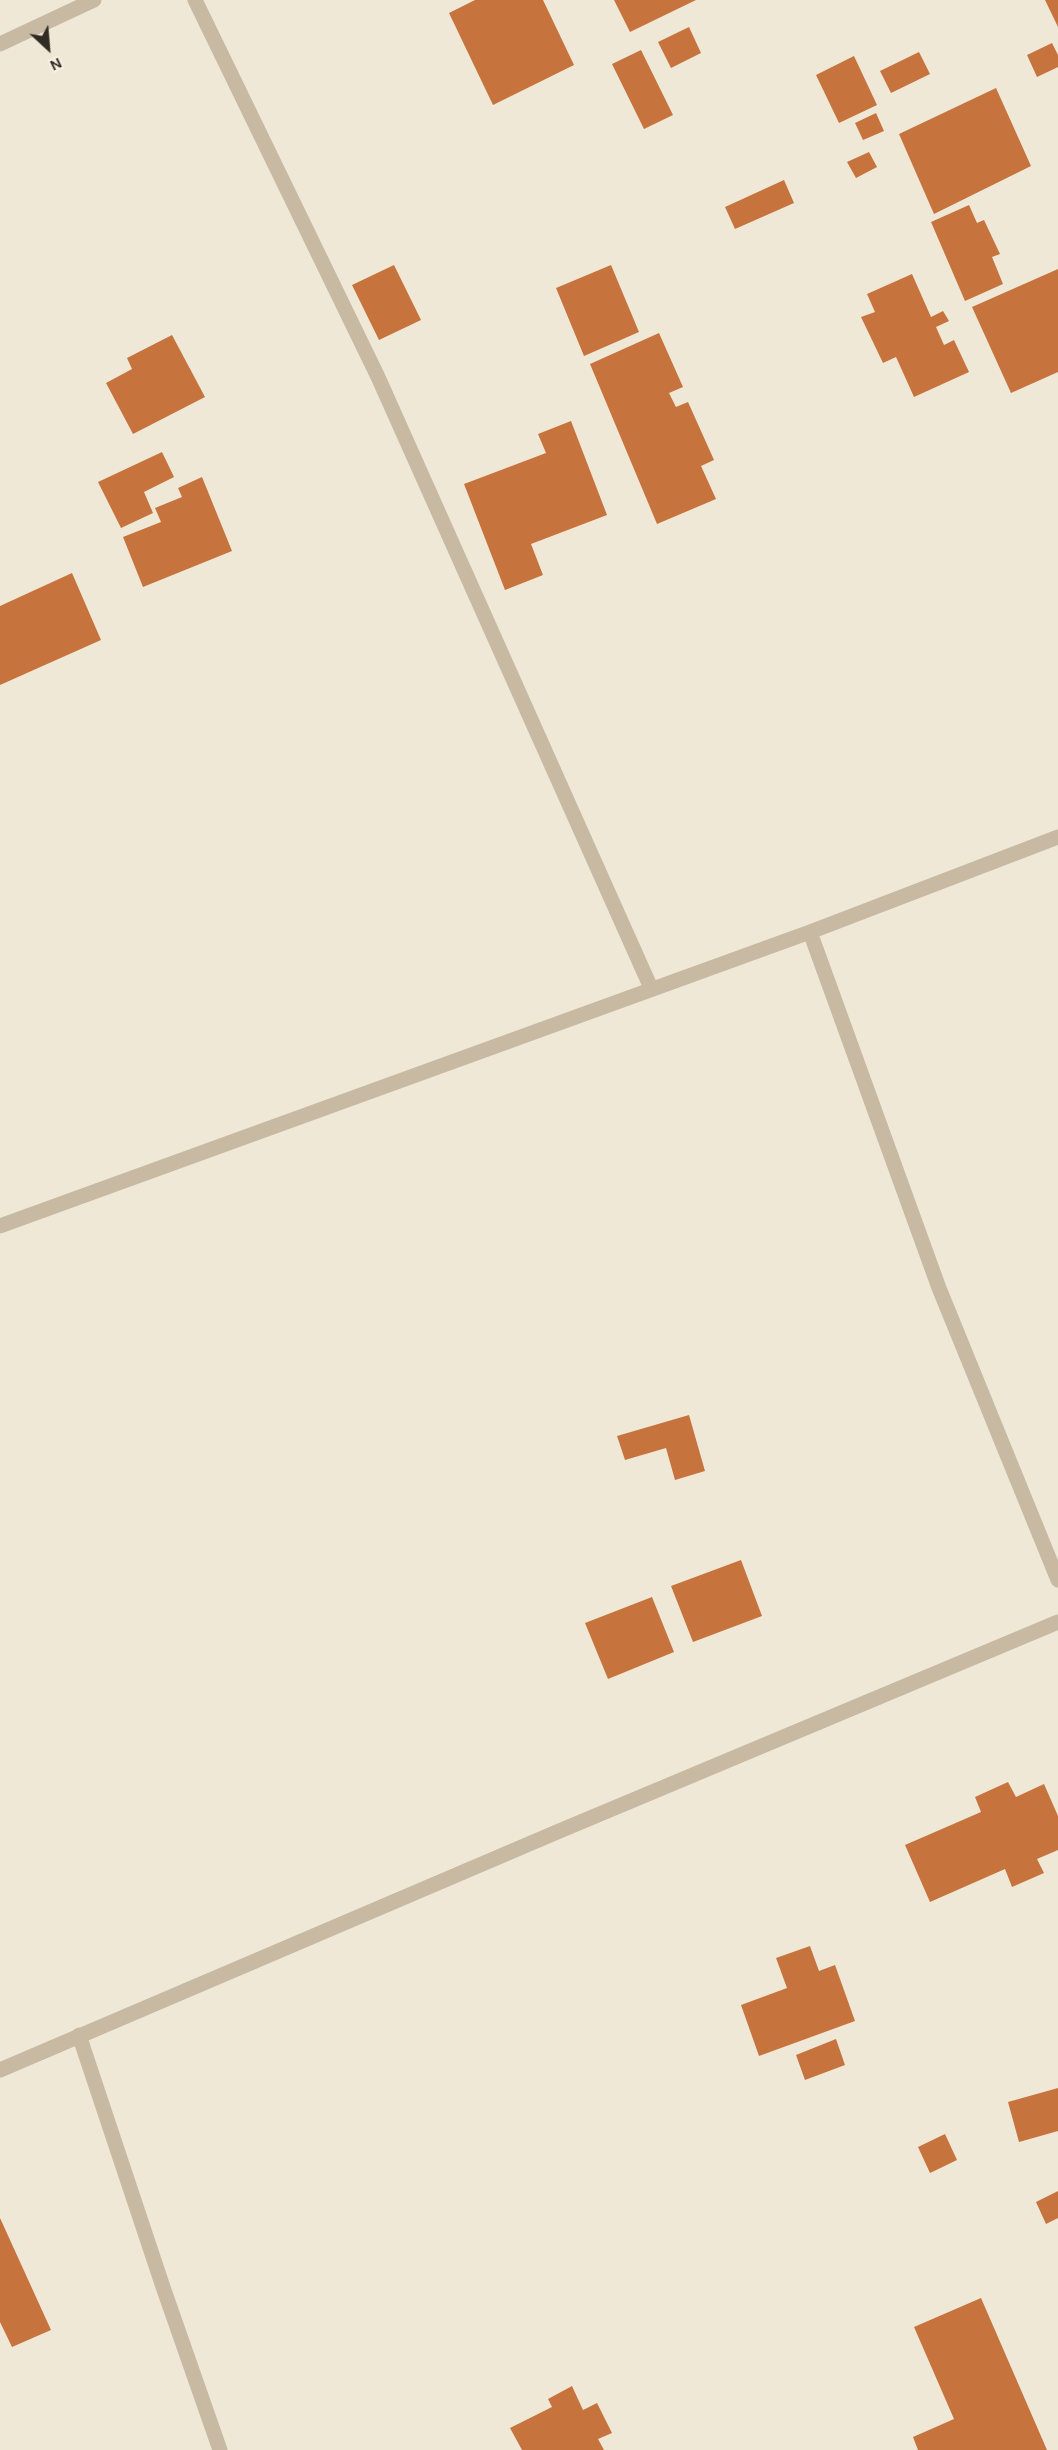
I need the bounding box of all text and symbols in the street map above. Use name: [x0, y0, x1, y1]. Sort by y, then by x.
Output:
north arrow: [18, 18, 78, 78]
text: N: [47, 54, 65, 76]

